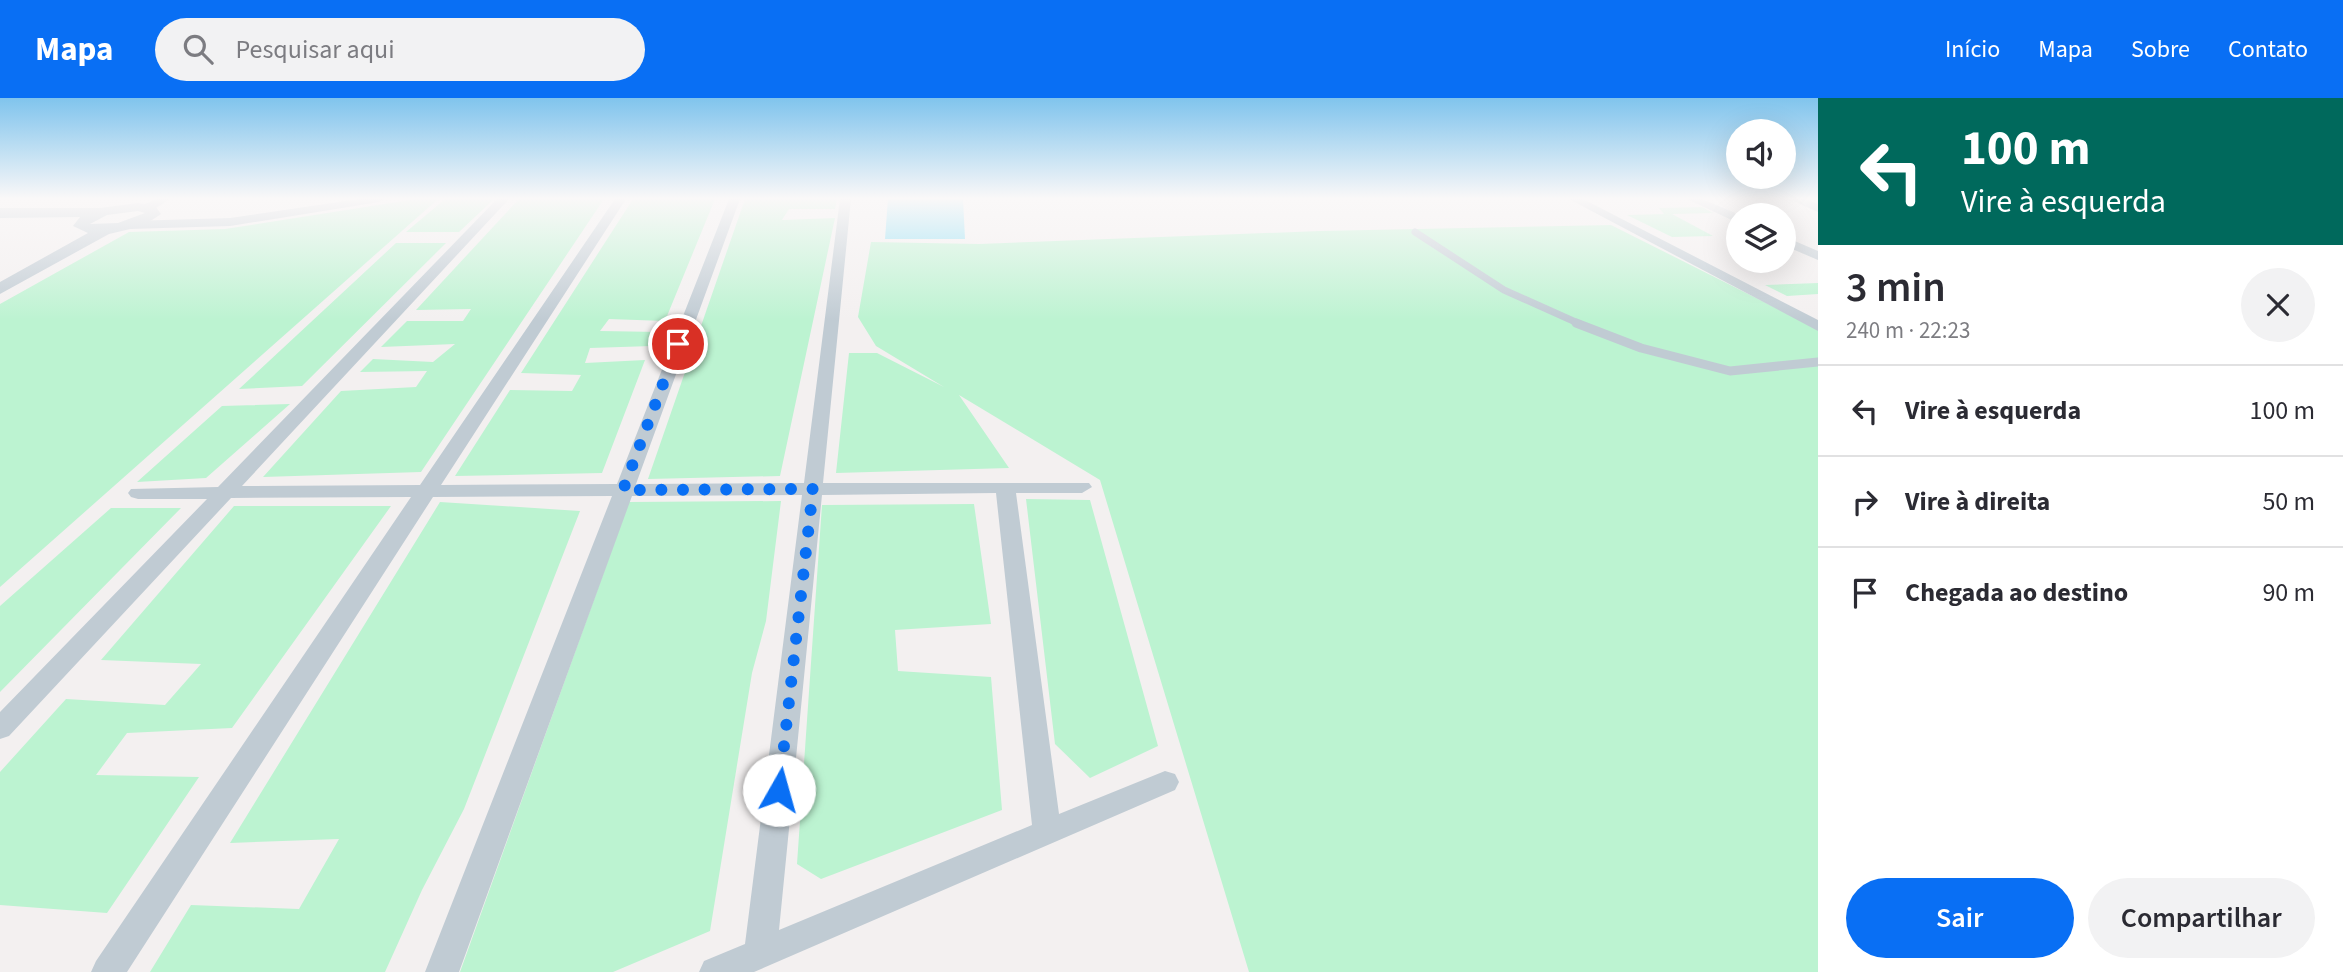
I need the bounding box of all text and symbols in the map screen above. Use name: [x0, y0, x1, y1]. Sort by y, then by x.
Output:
search box: [155, 18, 645, 81]
text: Mapa: [35, 26, 113, 73]
icon: search: [179, 30, 217, 68]
text: Pesquisar aqui: [235, 31, 395, 68]
text: Início: [1945, 32, 2000, 67]
text: Mapa: [2038, 32, 2093, 67]
text: Sobre: [2131, 32, 2190, 67]
text: Contato: [2228, 32, 2308, 67]
text: 100 m: [1961, 114, 2090, 184]
map controls: [1726, 119, 1796, 273]
button: sound: [1726, 119, 1796, 189]
icon: left: [1846, 126, 1937, 217]
text: Vire à esquerda: [1961, 179, 2166, 225]
button: layers: [1726, 203, 1796, 273]
text: 3 min: [1846, 258, 1946, 318]
button: close: [2241, 268, 2315, 342]
pin: [648, 314, 708, 374]
text: 240 m · 22:23: [1846, 314, 1970, 347]
icon: arrive: [659, 325, 697, 363]
icon: left: [1846, 392, 1884, 430]
text: Vire à esquerda: [1905, 392, 2081, 429]
text: 100 m: [2249, 392, 2315, 429]
icon: right: [1846, 483, 1884, 521]
text: Vire à direita: [1905, 483, 2050, 520]
text: 50 m: [2262, 483, 2315, 520]
icon: arrive: [1846, 574, 1884, 612]
text: Chegada ao destino: [1905, 574, 2128, 611]
text: 90 m: [2262, 574, 2315, 611]
position arrow: [742, 753, 816, 827]
button: Sair: [1846, 878, 2074, 958]
button: Compartilhar: [2088, 878, 2315, 958]

